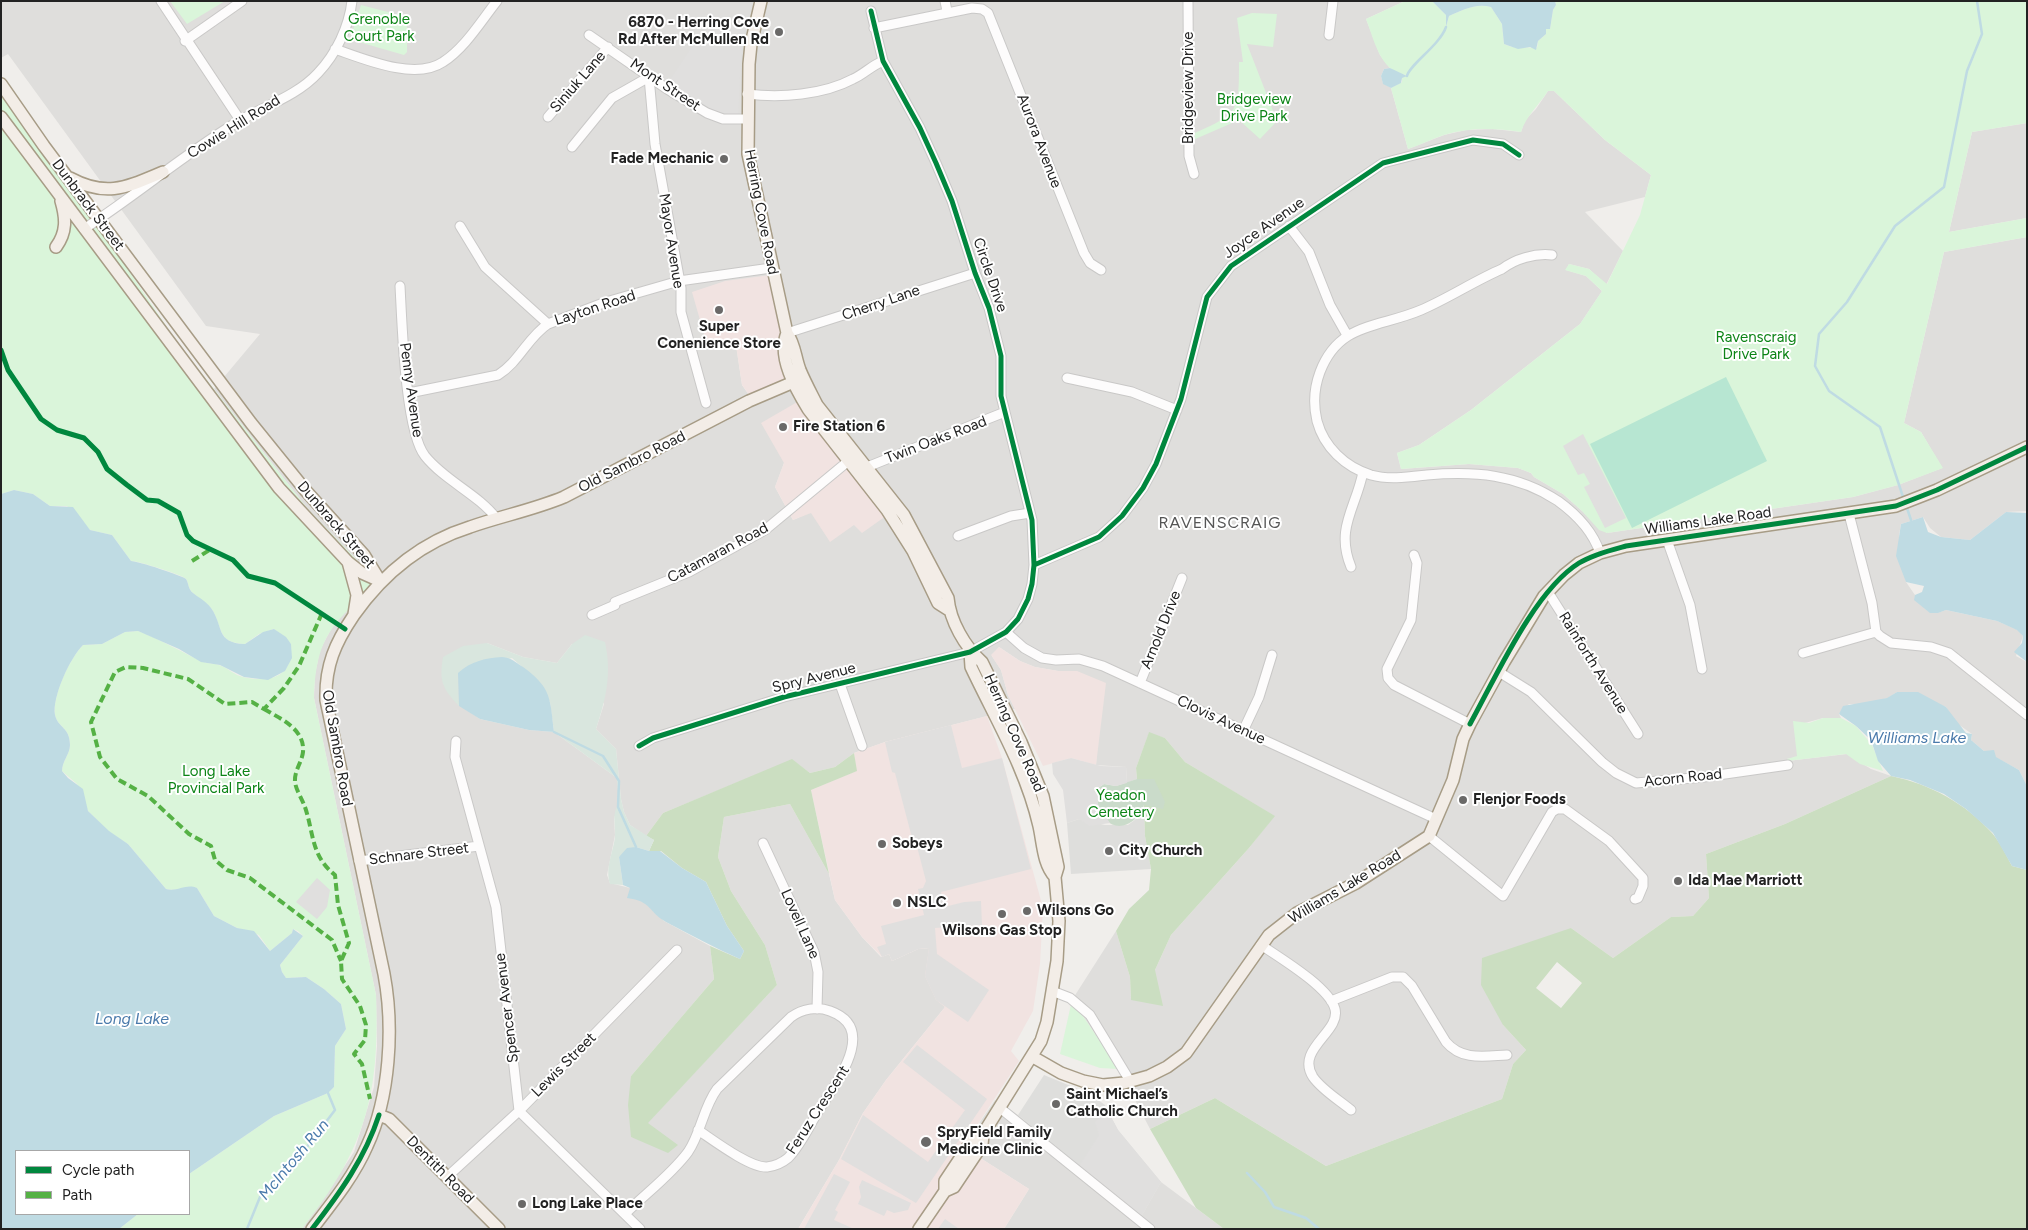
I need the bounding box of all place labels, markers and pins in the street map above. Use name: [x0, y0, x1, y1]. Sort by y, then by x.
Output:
place label: 6870 - Herring Cove Rd After McMullen Rd: [618, 14, 769, 49]
marker: 6870 - Herring Cove Rd After McMullen Rd: [773, 26, 785, 38]
place label: Fade Mechanic: [610, 150, 714, 168]
marker: Fade Mechanic: [718, 153, 730, 165]
marker: Super Conenience Store: [713, 304, 725, 316]
place label: Super Conenience Store: [657, 318, 781, 353]
place label: Fire Station 6: [793, 418, 885, 436]
marker: Fire Station 6: [777, 421, 789, 433]
place label: Flenjor Foods: [1473, 791, 1566, 809]
marker: Flenjor Foods: [1457, 794, 1469, 806]
place label: Sobeys: [892, 835, 942, 853]
marker: Sobeys: [876, 838, 888, 850]
place label: City Church: [1119, 842, 1202, 860]
marker: City Church: [1103, 845, 1115, 857]
place label: Ida Mae Marriott: [1688, 872, 1802, 890]
marker: Ida Mae Marriott: [1672, 875, 1684, 887]
place label: NSLC: [907, 894, 947, 912]
marker: NSLC: [891, 897, 903, 909]
place label: Wilsons Go: [1037, 902, 1114, 920]
marker: Wilsons Go: [1021, 905, 1033, 917]
marker: Wilsons Gas Stop: [996, 908, 1008, 920]
place label: Wilsons Gas Stop: [942, 922, 1062, 940]
place label: Saint Michael’s Catholic Church: [1066, 1086, 1178, 1121]
marker: Saint Michael’s Catholic Church: [1050, 1098, 1062, 1110]
place label: SpryField Family Medicine Clinic: [937, 1124, 1052, 1159]
marker: SpryField Family Medicine Clinic: [919, 1135, 933, 1149]
place label: Long Lake Place: [532, 1195, 643, 1213]
marker: Long Lake Place: [516, 1198, 528, 1210]

